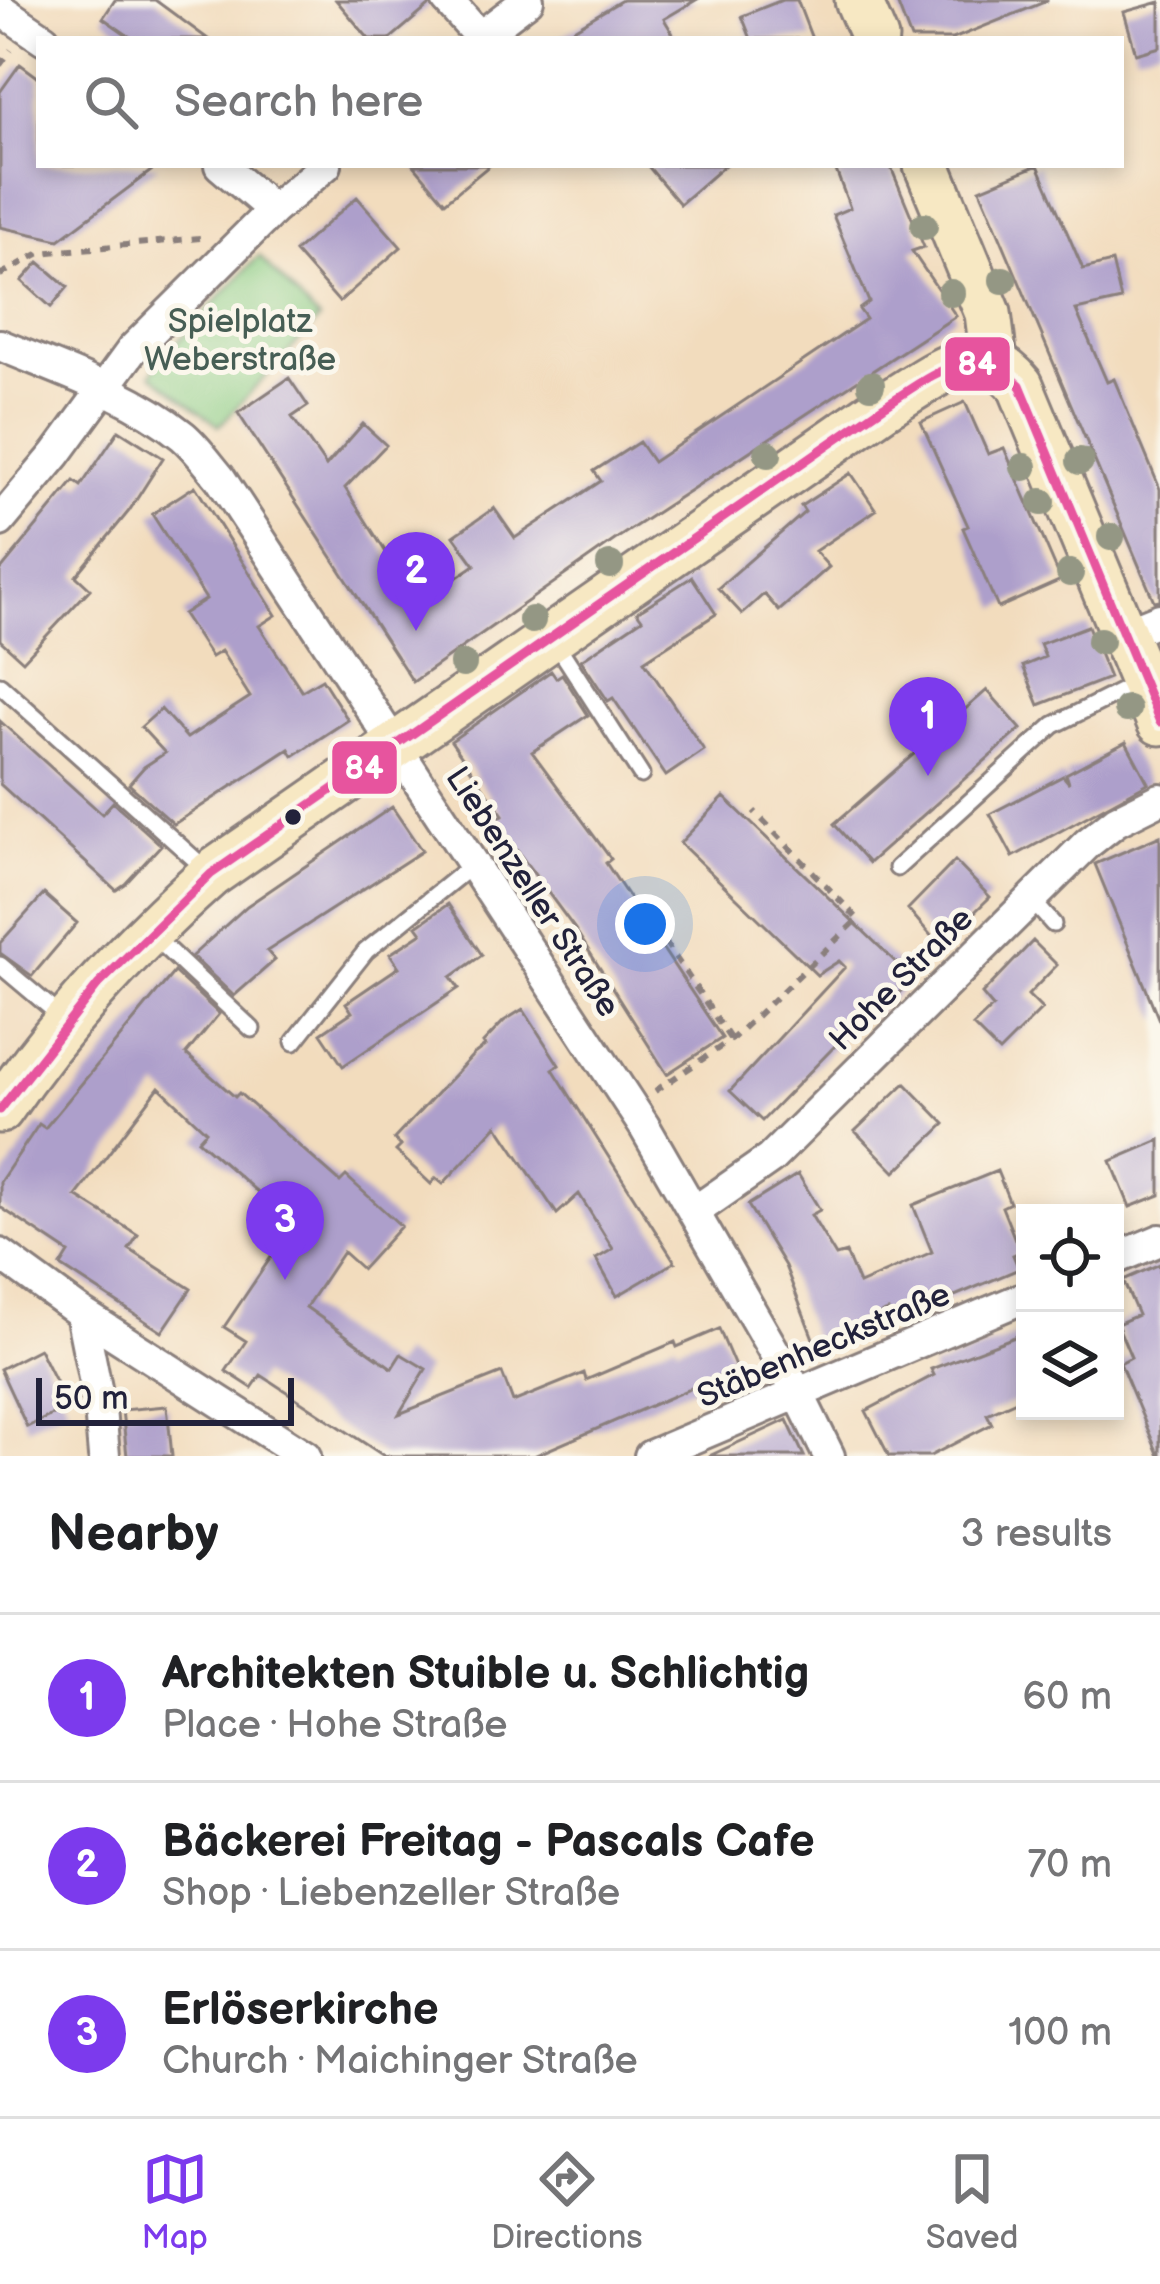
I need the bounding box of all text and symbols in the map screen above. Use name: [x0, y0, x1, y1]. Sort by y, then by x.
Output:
search box: [36, 36, 1124, 168]
icon: search: [78, 69, 144, 135]
text: Search here: [174, 75, 423, 130]
park label: Spielplatz Weberstraße: [144, 302, 336, 380]
line badge: 84: [943, 335, 1012, 393]
text: 84: [957, 345, 997, 385]
pin: 2: [377, 532, 455, 631]
pin: 1: [889, 677, 967, 776]
line badge: 84: [330, 739, 399, 796]
text: 84: [344, 749, 384, 789]
street label: Liebenzeller Straße: [437, 760, 628, 1025]
unlabelled marker: [282, 806, 304, 828]
your location: [615, 894, 675, 954]
street label: Hohe Straße: [821, 899, 982, 1060]
pin: 3: [246, 1181, 324, 1280]
map controls: [1016, 1204, 1124, 1420]
button: locate: [1016, 1204, 1124, 1312]
street label: Stäbenheckstraße: [691, 1275, 956, 1417]
button: layers: [1016, 1312, 1124, 1420]
scale bar: [36, 1372, 294, 1425]
text: 50 m: [54, 1379, 129, 1419]
text: Nearby: [48, 1504, 219, 1565]
text: 3 results: [960, 1511, 1112, 1558]
text: Architekten Stuible u. Schlichtig: [162, 1647, 809, 1702]
text: 1: [79, 1674, 95, 1721]
text: 60 m: [1022, 1674, 1112, 1721]
text: Place · Hohe Straße: [162, 1702, 507, 1749]
text: Bäckerei Freitag - Pascals Cafe: [162, 1815, 815, 1870]
text: 2: [75, 1842, 99, 1889]
text: 70 m: [1027, 1842, 1112, 1889]
text: Shop · Liebenzeller Straße: [162, 1870, 620, 1917]
text: Erlöserkirche: [162, 1983, 439, 2038]
text: 3: [76, 2010, 98, 2057]
text: 100 m: [1008, 2010, 1112, 2057]
text: Church · Maichinger Straße: [162, 2038, 638, 2085]
tab: Map: [142, 2146, 208, 2258]
tab: Directions: [491, 2146, 643, 2258]
tab: Saved: [926, 2146, 1018, 2258]

